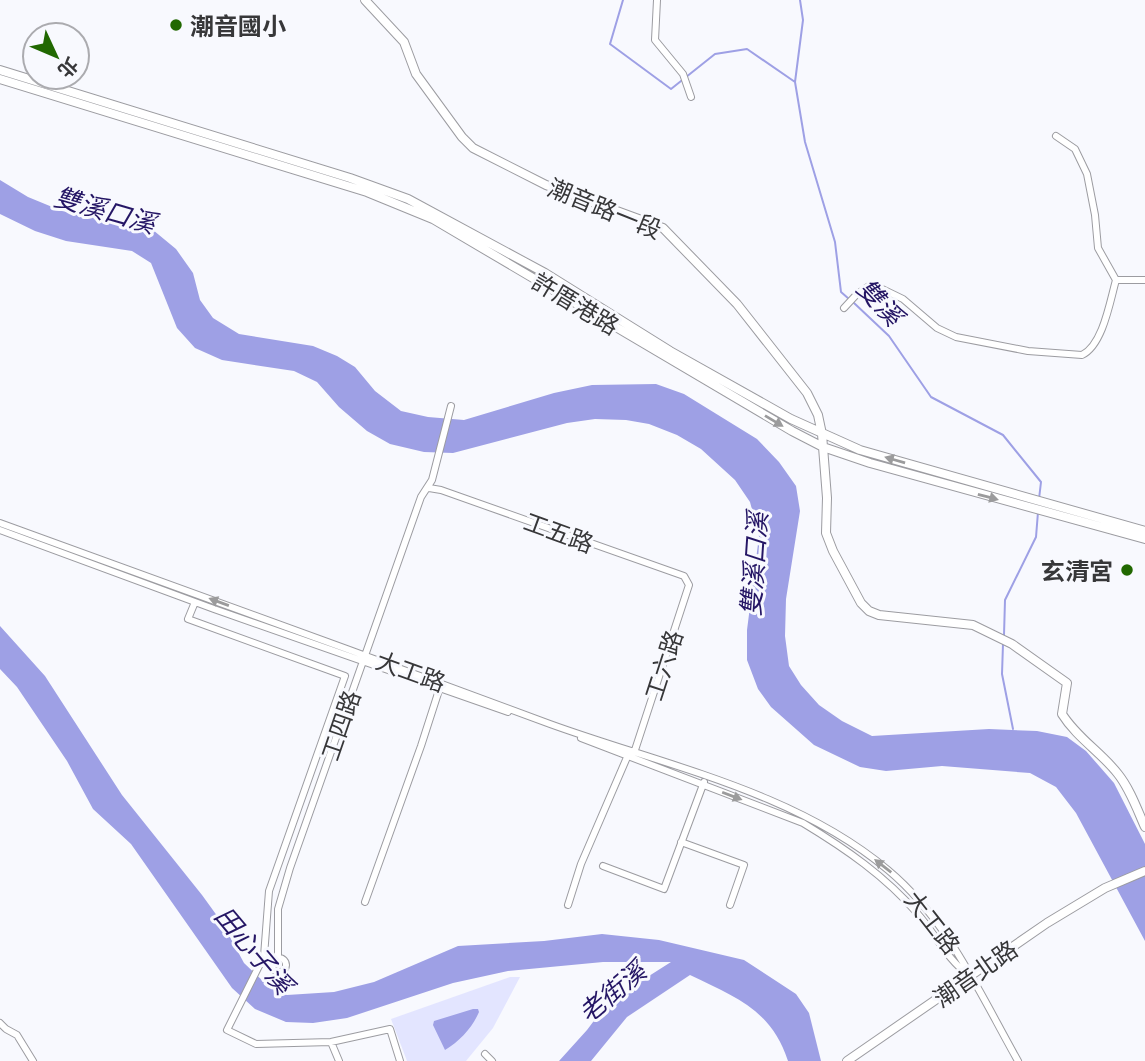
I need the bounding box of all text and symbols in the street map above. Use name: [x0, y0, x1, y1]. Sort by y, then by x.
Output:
place label: 潮音國小: [190, 11, 286, 40]
marker: 潮音國小: [168, 17, 184, 33]
north arrow: [21, 21, 91, 91]
text: 北: [54, 53, 83, 83]
street label: 潮音路一段: [544, 172, 666, 244]
water label: 雙溪口溪: [51, 181, 163, 240]
street label: 許厝港路: [527, 266, 625, 340]
water label: 雙溪: [851, 272, 912, 335]
one-way arrow: [765, 415, 784, 427]
one-way arrow: [883, 454, 905, 465]
one-way arrow: [978, 492, 999, 502]
street label: 工五路: [520, 506, 598, 558]
water label: 雙溪口溪: [735, 507, 773, 617]
place label: 玄清宮: [1041, 556, 1113, 585]
marker: 玄清宮: [1119, 562, 1135, 578]
one-way arrow: [208, 596, 229, 607]
street label: 工六路: [638, 626, 688, 704]
street label: 大工路: [372, 645, 450, 697]
street label: 工四路: [315, 686, 365, 764]
one-way arrow: [721, 791, 742, 802]
one-way arrow: [874, 860, 892, 874]
street label: 大工路: [899, 885, 967, 959]
water label: 田心子溪: [209, 900, 302, 1003]
street label: 潮音北路: [927, 934, 1023, 1012]
water label: 老街溪: [572, 952, 655, 1029]

